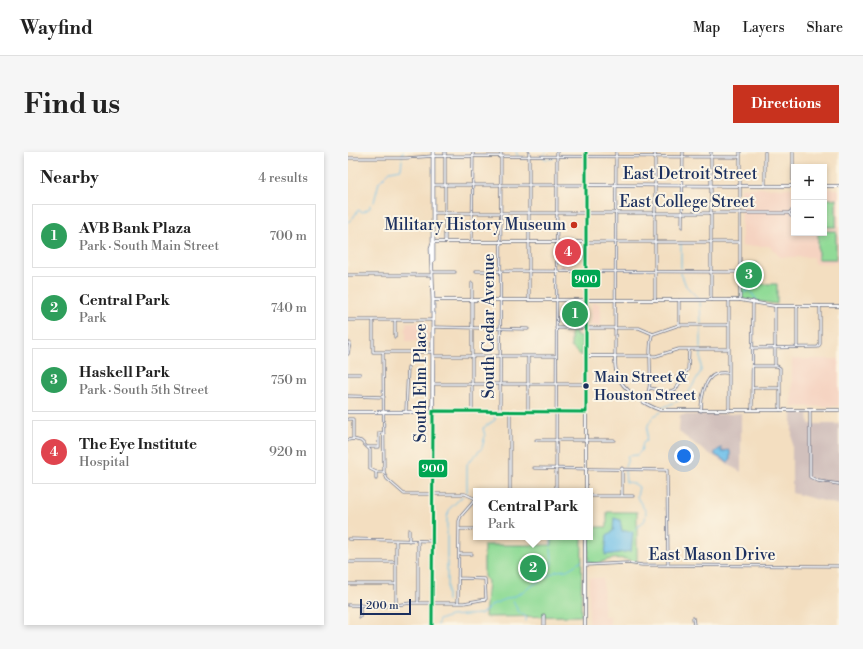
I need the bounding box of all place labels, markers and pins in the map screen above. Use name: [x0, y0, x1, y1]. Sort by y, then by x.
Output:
place label: Military History Museum: [384, 215, 566, 235]
marker: Military History Museum: [569, 220, 579, 230]
pin: 4: [555, 237, 581, 267]
pin: 3: [736, 260, 762, 290]
pin: 1: [562, 299, 588, 329]
place label: Main Street & Houston Street: [594, 368, 697, 405]
marker: Main Street & Houston Street: [581, 381, 591, 391]
pin: 2: [520, 553, 546, 583]

